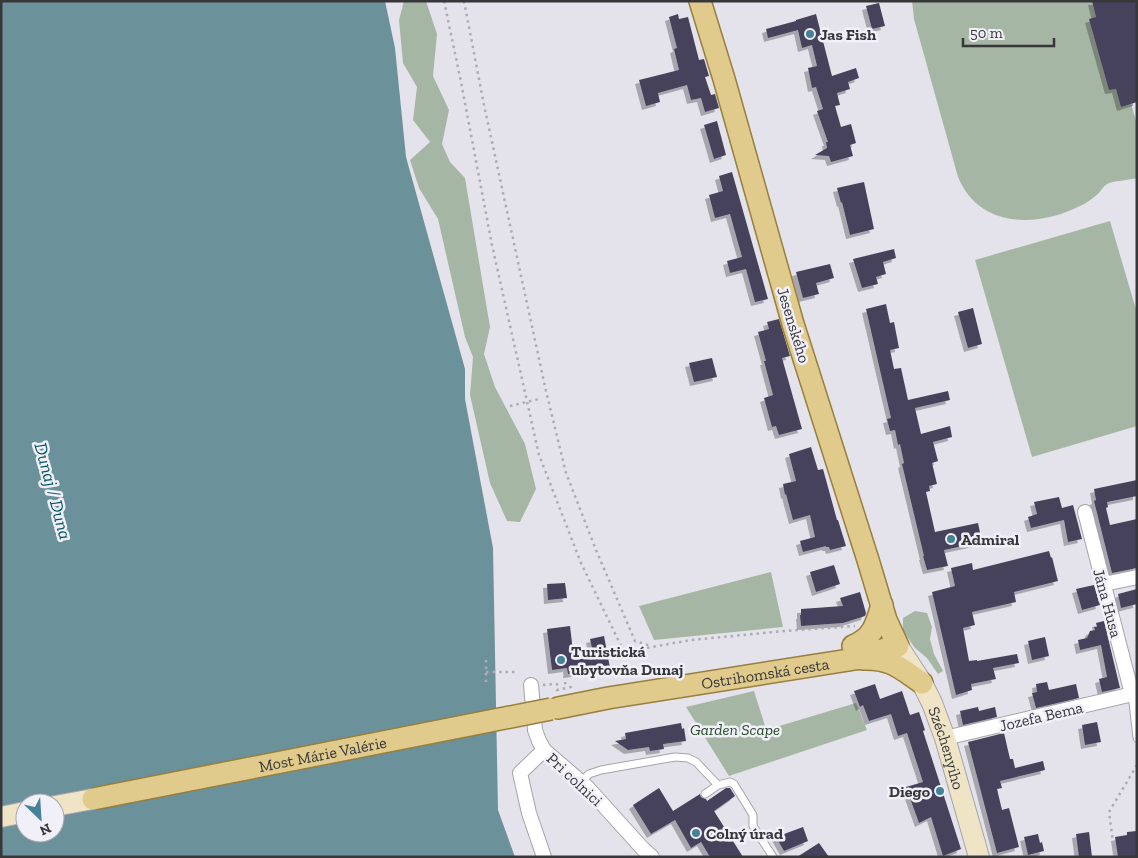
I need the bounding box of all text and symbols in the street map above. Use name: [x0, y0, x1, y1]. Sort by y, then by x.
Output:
scale bar: [963, 15, 1054, 47]
text: 50 m: [970, 24, 1003, 42]
place label: Jas Fish: [820, 25, 877, 44]
marker: Jas Fish: [804, 28, 816, 40]
street label: Jesenského: [773, 285, 814, 365]
water label: Dunaj / Duna: [29, 440, 77, 542]
place label: Admiral: [961, 530, 1020, 549]
marker: Admiral: [945, 533, 957, 545]
street label: Jána Husa: [1089, 567, 1126, 640]
place label: Turistická ubytovňa Dunaj: [571, 642, 683, 679]
marker: Turistická ubytovňa Dunaj: [555, 654, 567, 666]
street label: Ostrihomská cesta: [700, 654, 831, 693]
street label: Jozefa Bema: [997, 698, 1085, 735]
street label: Széchenyiho: [924, 704, 968, 792]
park label: Garden Scape: [690, 720, 780, 739]
street label: Most Márie Valérie: [257, 733, 388, 776]
street label: Pri colnici: [543, 749, 607, 810]
place label: Diego: [889, 782, 931, 801]
marker: Diego: [934, 785, 946, 797]
north arrow: [15, 793, 65, 843]
text: N: [37, 819, 54, 839]
place label: Colný úrad: [706, 824, 783, 843]
marker: Colný úrad: [690, 827, 702, 839]

